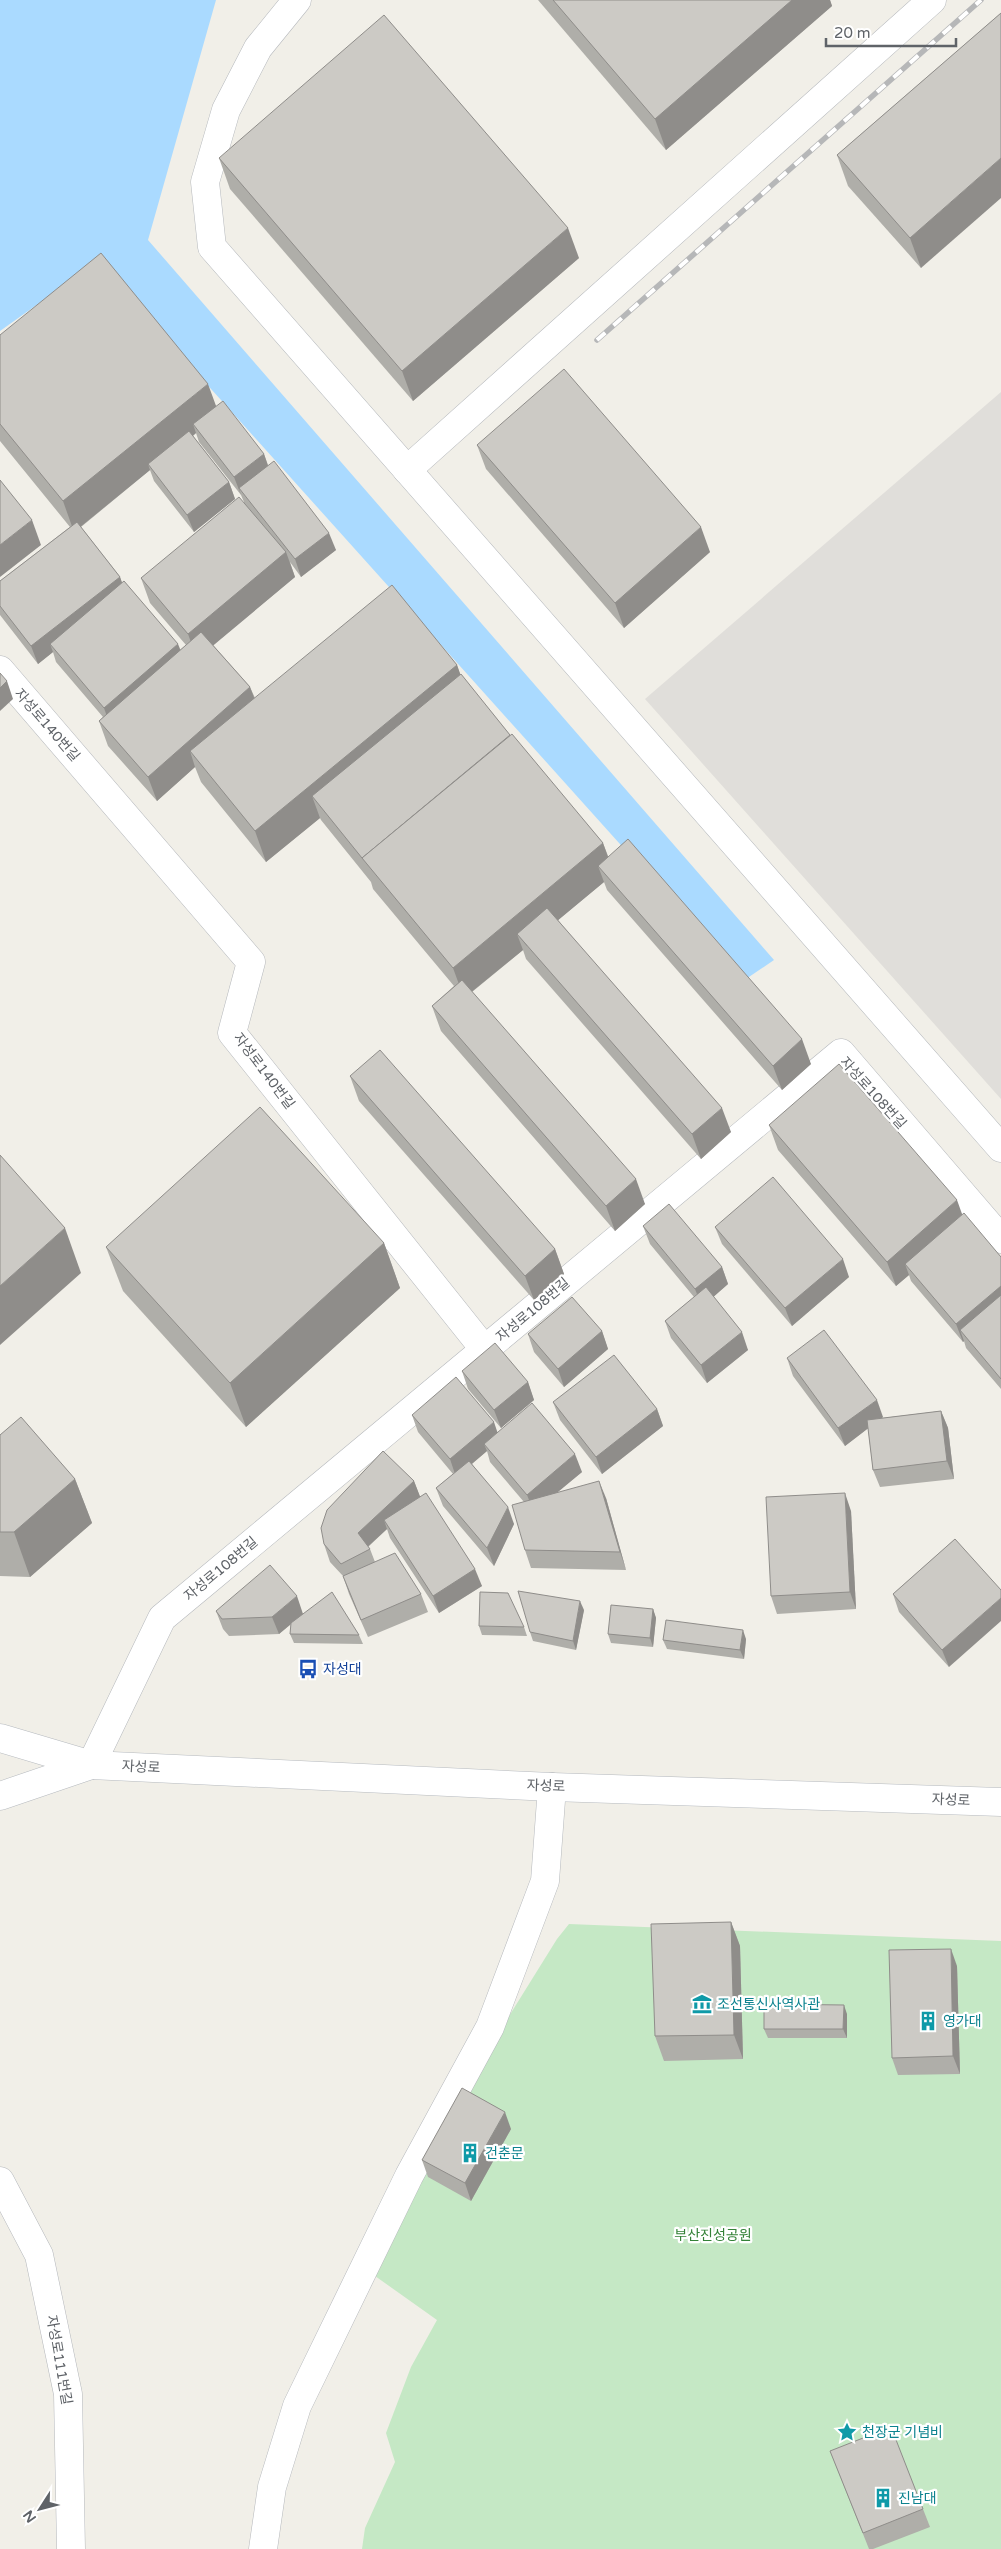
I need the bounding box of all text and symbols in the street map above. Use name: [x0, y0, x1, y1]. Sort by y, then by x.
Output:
scale bar: [826, 15, 956, 47]
text: 20 m: [834, 24, 871, 42]
street label: 자성로140번길: [11, 685, 83, 765]
street label: 자성로140번길: [230, 1030, 298, 1112]
street label: 자성로108번길: [836, 1054, 910, 1132]
street label: 자성로108번길: [493, 1274, 573, 1346]
street label: 자성로108번길: [181, 1533, 261, 1605]
bus stop icon: 자성대: [297, 1658, 319, 1680]
place label: 자성대: [323, 1661, 362, 1678]
street label: 자성로: [121, 1758, 161, 1777]
street label: 자성로: [526, 1777, 566, 1795]
street label: 자성로: [931, 1791, 971, 1809]
museum icon: 조선통신사역사관: [691, 1993, 713, 2015]
place label: 조선통신사역사관: [717, 1996, 820, 2013]
building icon: 영가대: [917, 2010, 939, 2032]
place label: 영가대: [943, 2013, 982, 2030]
building icon: 건춘문: [459, 2142, 481, 2164]
place label: 건춘문: [485, 2145, 524, 2162]
park label: 부산진성공원: [674, 2227, 752, 2244]
street label: 자성로111번길: [43, 2314, 75, 2406]
place icon: 천장군 기념비: [836, 2421, 858, 2443]
place label: 천장군 기념비: [862, 2424, 943, 2441]
north arrow: [15, 2484, 65, 2534]
building icon: 진남대: [872, 2487, 894, 2509]
place label: 진남대: [898, 2490, 937, 2507]
text: N: [20, 2507, 40, 2526]

